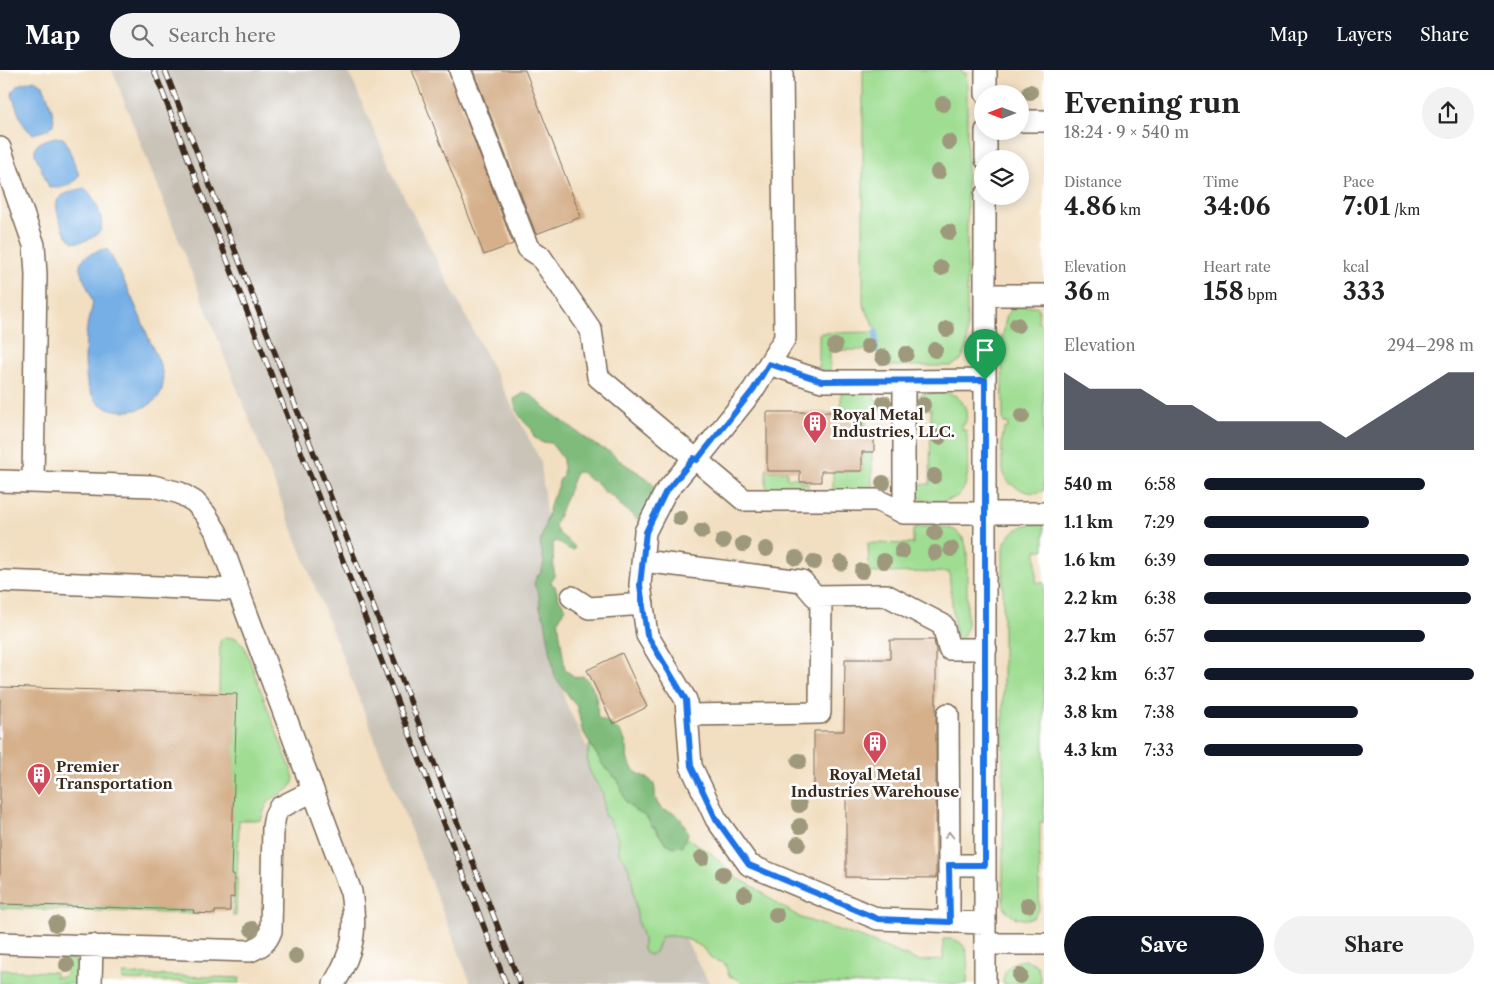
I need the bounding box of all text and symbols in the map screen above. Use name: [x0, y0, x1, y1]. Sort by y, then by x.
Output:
search box: [110, 13, 460, 58]
text: Map: [25, 21, 80, 50]
icon: search: [128, 21, 156, 49]
text: Search here: [168, 24, 276, 47]
text: Map: [1270, 24, 1308, 46]
text: Layers: [1336, 24, 1392, 46]
text: Share: [1420, 24, 1469, 46]
north arrow: [974, 85, 1029, 140]
map controls: [974, 85, 1029, 205]
text: Evening run: [1064, 86, 1240, 120]
button: share: [1422, 87, 1474, 139]
text: 18:24 · 9 × 540 m: [1064, 122, 1189, 142]
button: layers: [974, 150, 1029, 205]
text: Distance: [1064, 173, 1122, 191]
text: Time: [1203, 173, 1239, 191]
text: Pace: [1343, 173, 1374, 191]
text: 4.86: [1064, 191, 1116, 222]
text: 34:06: [1203, 191, 1271, 222]
text: 7:01: [1343, 191, 1390, 222]
text: km: [1116, 201, 1141, 219]
text: /km: [1390, 201, 1420, 219]
text: Elevation: [1064, 258, 1127, 276]
text: Heart rate: [1203, 258, 1271, 276]
text: kcal: [1343, 258, 1369, 276]
text: 36: [1064, 276, 1093, 307]
text: 158: [1203, 276, 1244, 307]
text: 333: [1343, 276, 1385, 307]
text: m: [1093, 286, 1110, 304]
text: bpm: [1244, 286, 1278, 304]
pin: [964, 329, 1006, 380]
text: Elevation: [1064, 335, 1135, 355]
text: 294–298 m: [1387, 335, 1474, 355]
icon: arrive: [971, 336, 999, 364]
place label: Royal Metal Industries, LLC.: [832, 405, 955, 441]
building icon: Royal Metal Industries, LLC.: [802, 410, 828, 444]
text: 540 m: [1064, 474, 1112, 494]
text: 6:58: [1144, 474, 1176, 494]
text: 1.1 km: [1064, 512, 1113, 532]
text: 7:29: [1144, 512, 1175, 532]
text: 1.6 km: [1064, 550, 1116, 570]
text: 6:39: [1144, 550, 1176, 570]
text: 2.2 km: [1064, 588, 1118, 608]
text: 6:38: [1144, 588, 1176, 608]
text: 2.7 km: [1064, 626, 1117, 646]
text: 6:57: [1144, 626, 1174, 646]
text: 3.2 km: [1064, 664, 1117, 684]
text: 6:37: [1144, 664, 1175, 684]
text: 3.8 km: [1064, 702, 1118, 722]
text: 7:38: [1144, 702, 1175, 722]
building icon: Royal Metal Industries Warehouse: [862, 730, 888, 764]
text: 4.3 km: [1064, 740, 1117, 760]
text: 7:33: [1144, 740, 1174, 760]
place label: Premier Transportation: [56, 757, 173, 793]
building icon: Premier Transportation: [26, 762, 52, 796]
place label: Royal Metal Industries Warehouse: [791, 765, 959, 801]
one-way arrow: [944, 831, 954, 839]
button: Save: [1064, 916, 1264, 974]
button: Share: [1274, 916, 1474, 974]

